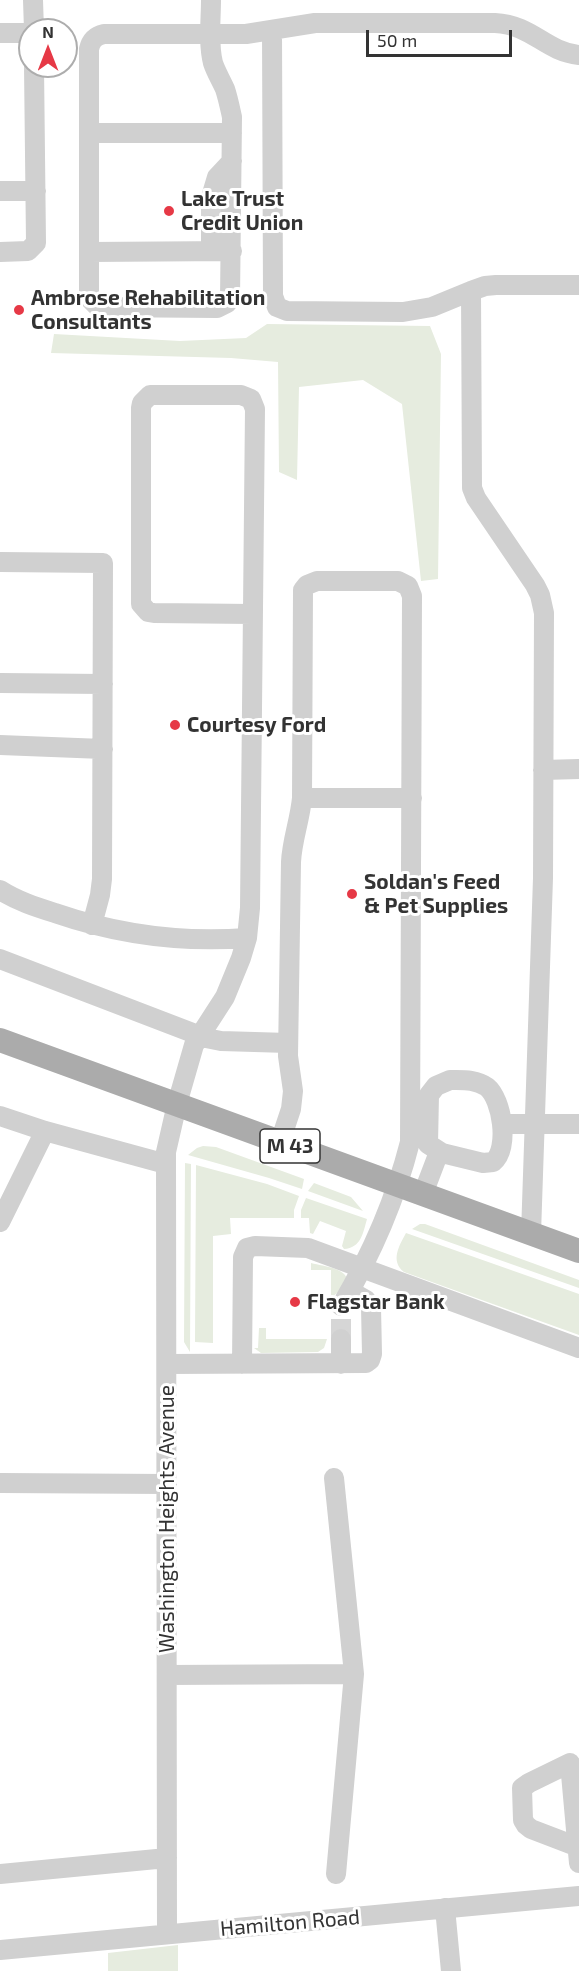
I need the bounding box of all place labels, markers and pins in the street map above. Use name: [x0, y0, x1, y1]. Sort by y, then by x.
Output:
place label: Lake Trust Credit Union: [181, 186, 303, 236]
marker: Lake Trust Credit Union: [162, 204, 176, 218]
place label: Ambrose Rehabilitation Consultants: [31, 285, 265, 335]
marker: Ambrose Rehabilitation Consultants: [12, 303, 26, 317]
place label: Courtesy Ford: [187, 712, 326, 738]
marker: Courtesy Ford: [168, 718, 182, 732]
place label: Soldan's Feed & Pet Supplies: [364, 869, 508, 919]
marker: Soldan's Feed & Pet Supplies: [345, 887, 359, 901]
place label: Flagstar Bank: [307, 1289, 445, 1315]
marker: Flagstar Bank: [288, 1295, 302, 1309]

